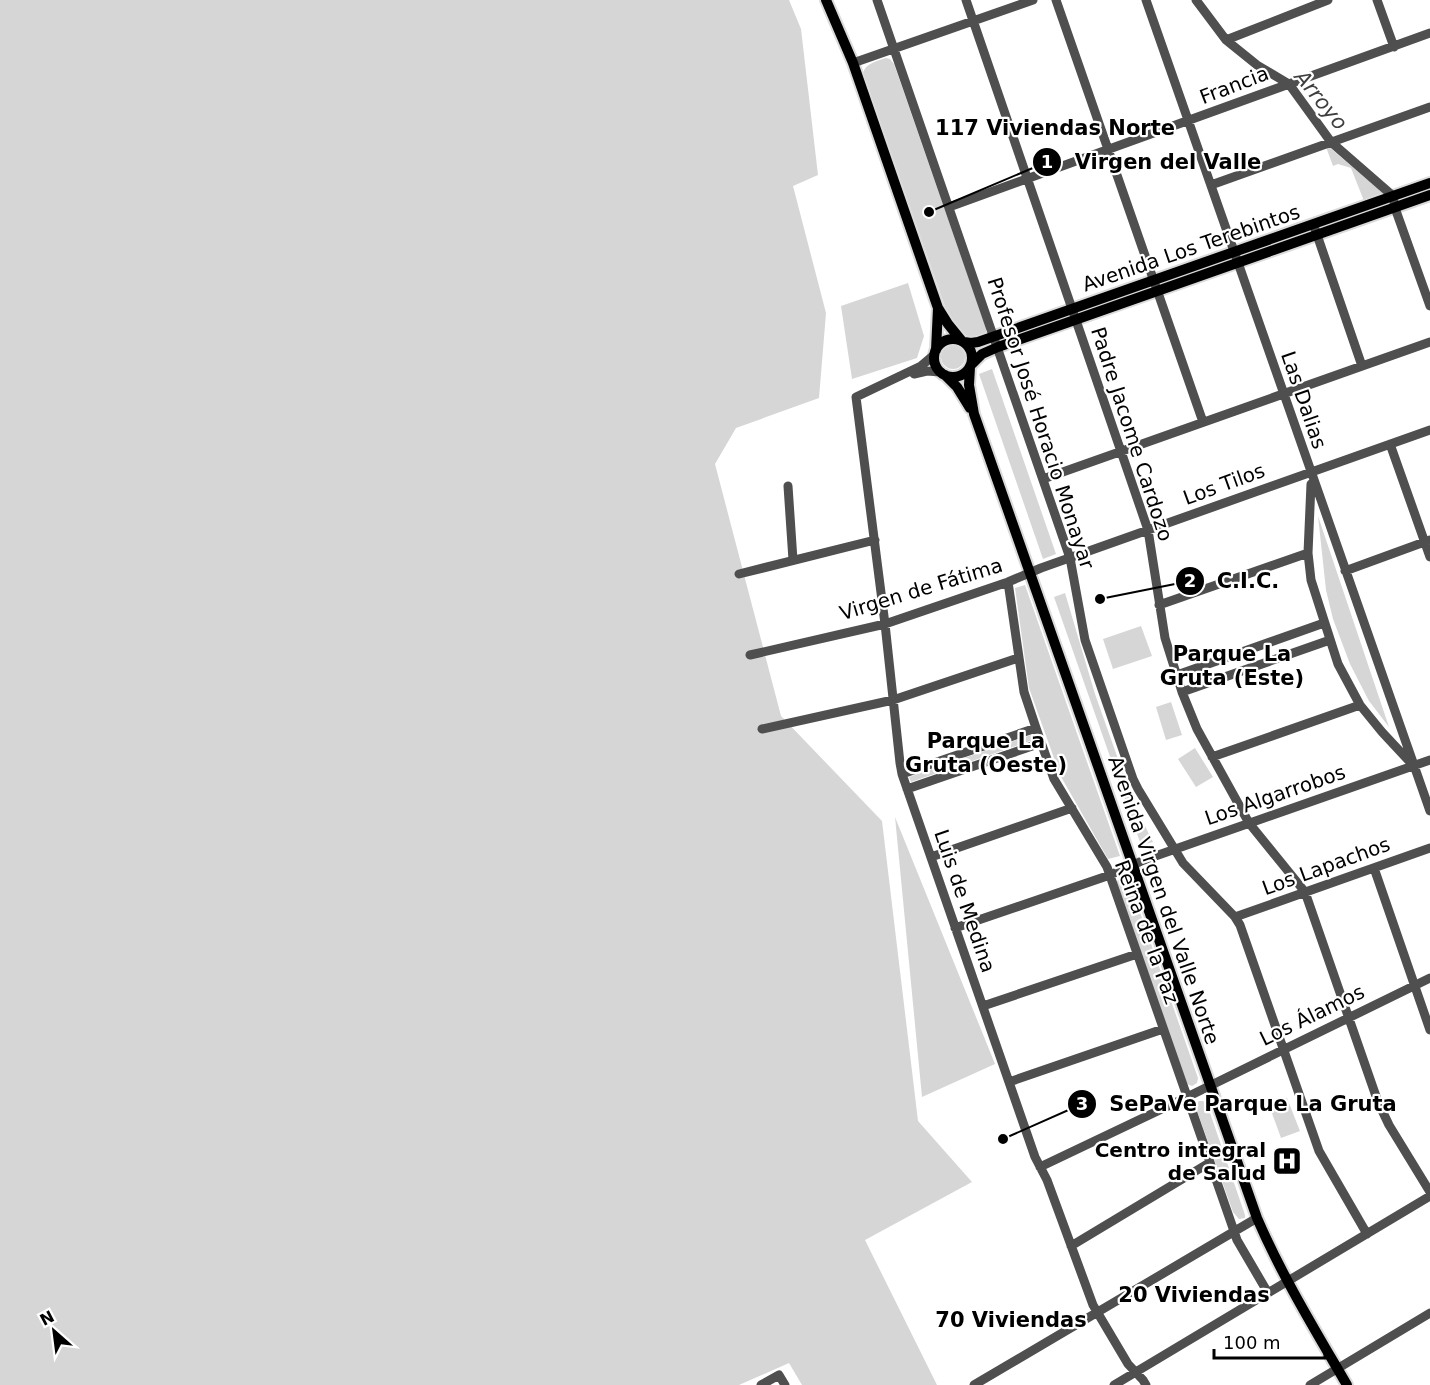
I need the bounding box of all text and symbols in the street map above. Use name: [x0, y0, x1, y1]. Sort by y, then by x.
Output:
street label: Francia: [1196, 61, 1272, 109]
water label: Arroyo: [1288, 64, 1352, 135]
district label: 117 Viviendas Norte: [935, 116, 1175, 140]
callout: Virgen del Valle: [1032, 142, 1273, 181]
text: Virgen del Valle: [1075, 150, 1261, 174]
text: 1: [1041, 151, 1053, 172]
street label: Avenida Los Terebintos: [1079, 199, 1303, 297]
street label: Profesor José Horacio Monayar: [982, 274, 1100, 573]
street label: Padre Jacome Cardozo: [1086, 324, 1178, 544]
street label: Las Dalias: [1276, 348, 1332, 452]
street label: Los Tilos: [1180, 458, 1268, 510]
street label: Virgen de Fátima: [837, 553, 1005, 625]
callout: C.I.C.: [1175, 561, 1292, 600]
text: C.I.C.: [1217, 569, 1279, 593]
text: 2: [1184, 570, 1196, 591]
district label: Parque La Gruta (Este): [1160, 642, 1304, 690]
district label: Parque La Gruta (Oeste): [905, 729, 1067, 777]
street label: Avenida Virgen del Valle Norte: [1103, 753, 1225, 1047]
street label: Los Algarrobos: [1201, 760, 1349, 830]
street label: Luis de Medina: [929, 826, 1001, 976]
street label: Los Lapachos: [1259, 832, 1393, 900]
street label: Reina de la Paz: [1110, 857, 1184, 1007]
street label: Los Álamos: [1256, 979, 1368, 1051]
callout: SePaVe Parque La Gruta: [1067, 1084, 1408, 1123]
text: SePaVe Parque La Gruta: [1109, 1092, 1397, 1116]
text: 3: [1076, 1093, 1088, 1114]
place label: Centro integral de Salud: [1095, 1138, 1266, 1185]
hospital icon: Centro integral de Salud: [1271, 1145, 1303, 1177]
district label: 20 Viviendas: [1118, 1283, 1270, 1307]
north arrow: [24, 1301, 84, 1361]
text: N: [37, 1307, 58, 1330]
district label: 70 Viviendas: [935, 1308, 1087, 1332]
scale bar: [1214, 1322, 1325, 1360]
text: 100 m: [1223, 1332, 1281, 1353]

